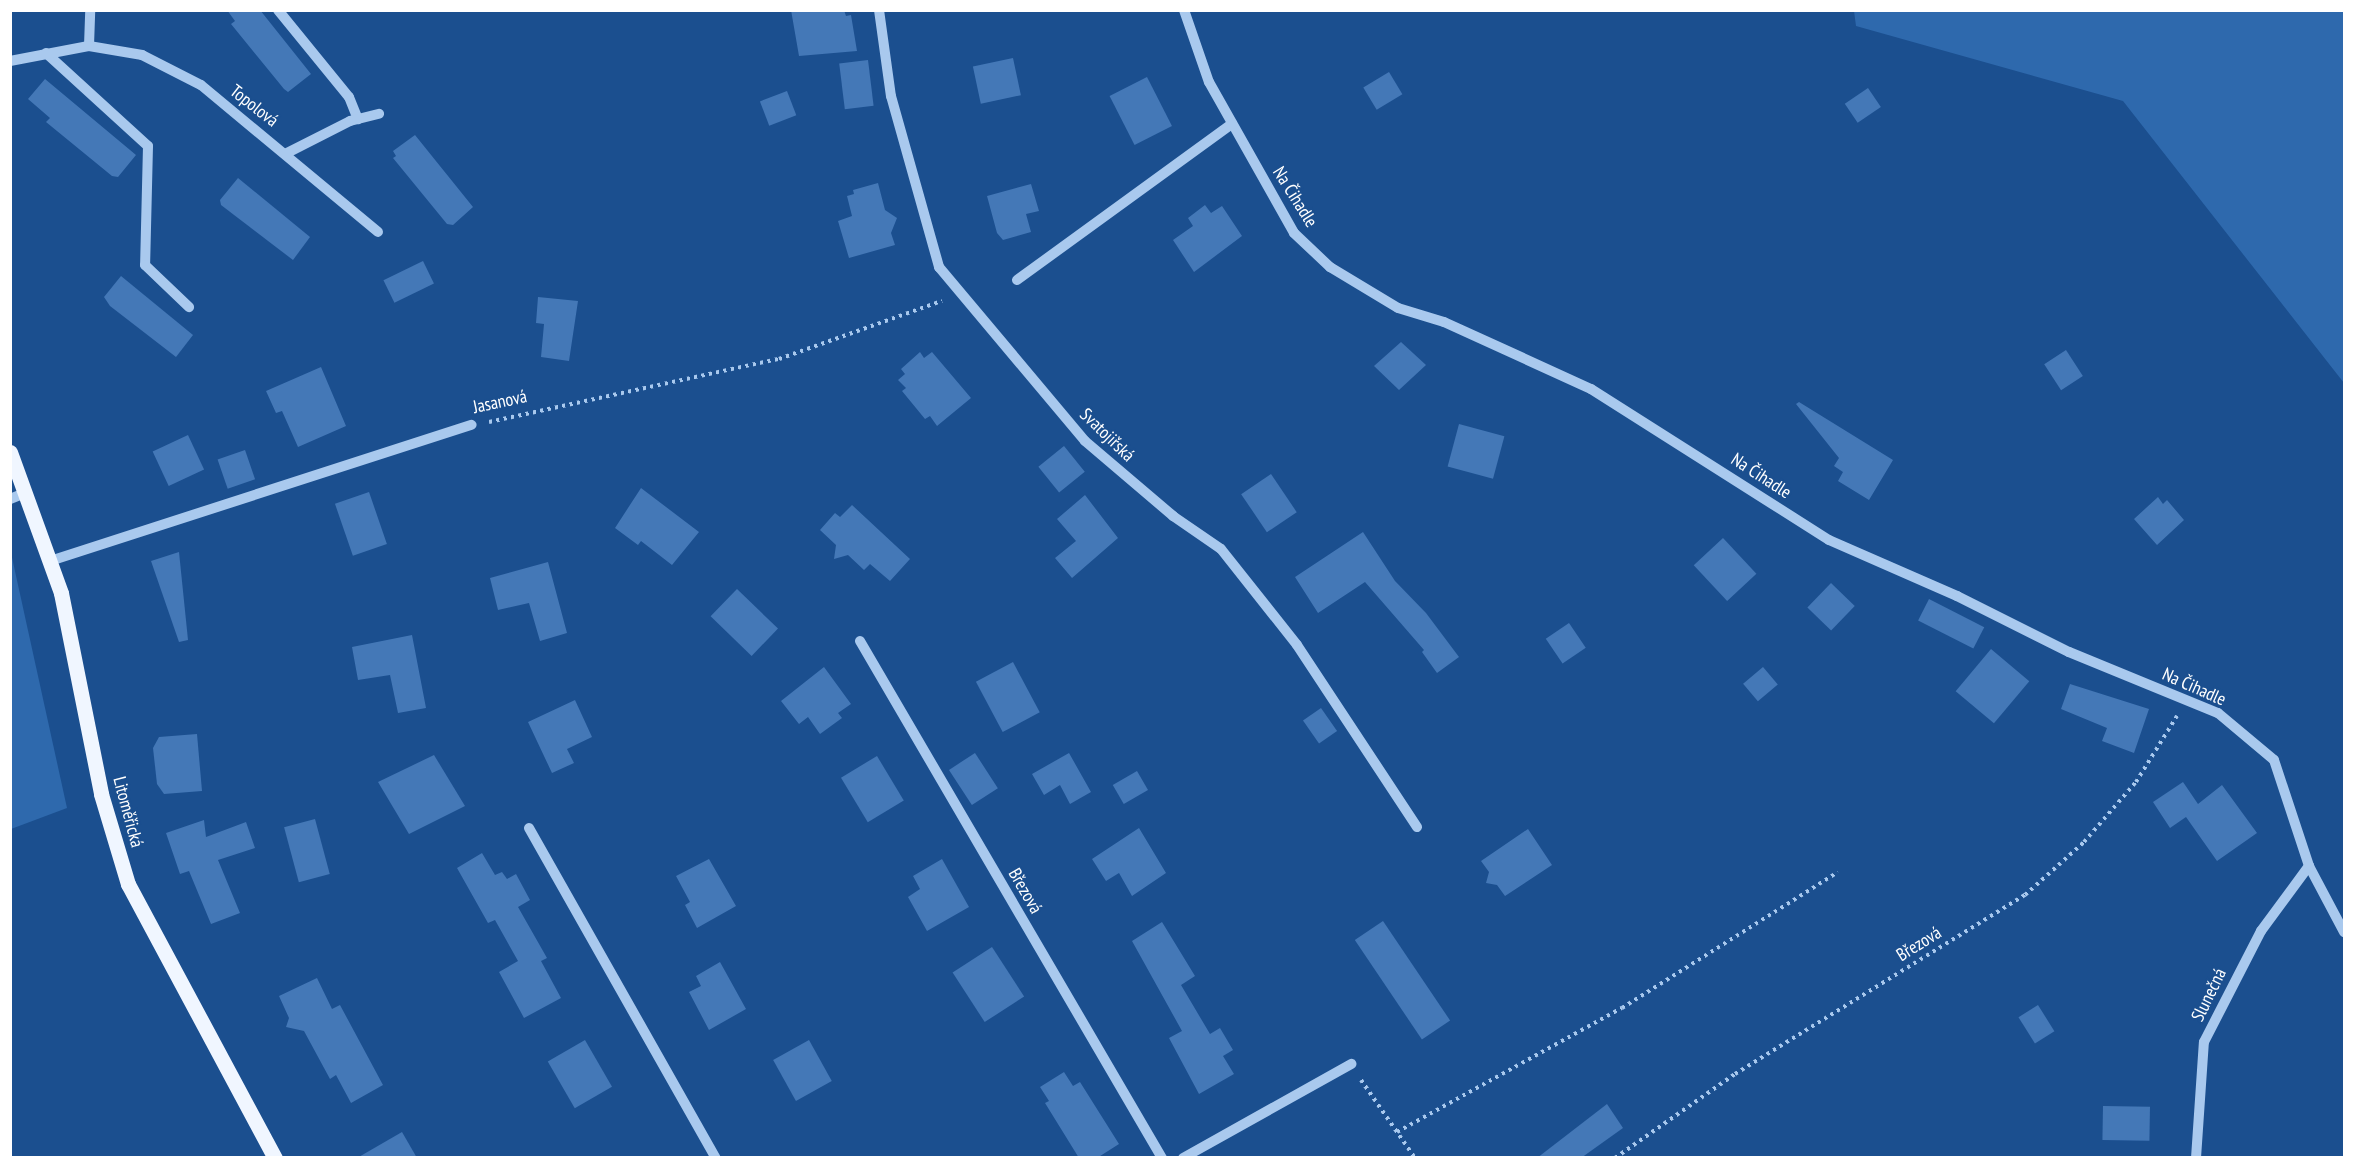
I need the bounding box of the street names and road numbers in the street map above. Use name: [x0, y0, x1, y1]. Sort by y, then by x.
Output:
street label: Topolová: [225, 80, 283, 132]
street label: Na Čihadle: [1268, 163, 1322, 231]
street label: Jasanová: [471, 386, 529, 418]
street label: Svatojiřská: [1075, 404, 1139, 466]
street label: Na Čihadle: [1727, 449, 1795, 503]
street label: Na Čihadle: [2159, 663, 2229, 711]
street label: Litoměřická: [108, 774, 148, 850]
street label: Březová: [1003, 864, 1047, 918]
street label: Březová: [1893, 922, 1945, 966]
street label: Slunečná: [2187, 965, 2231, 1025]

